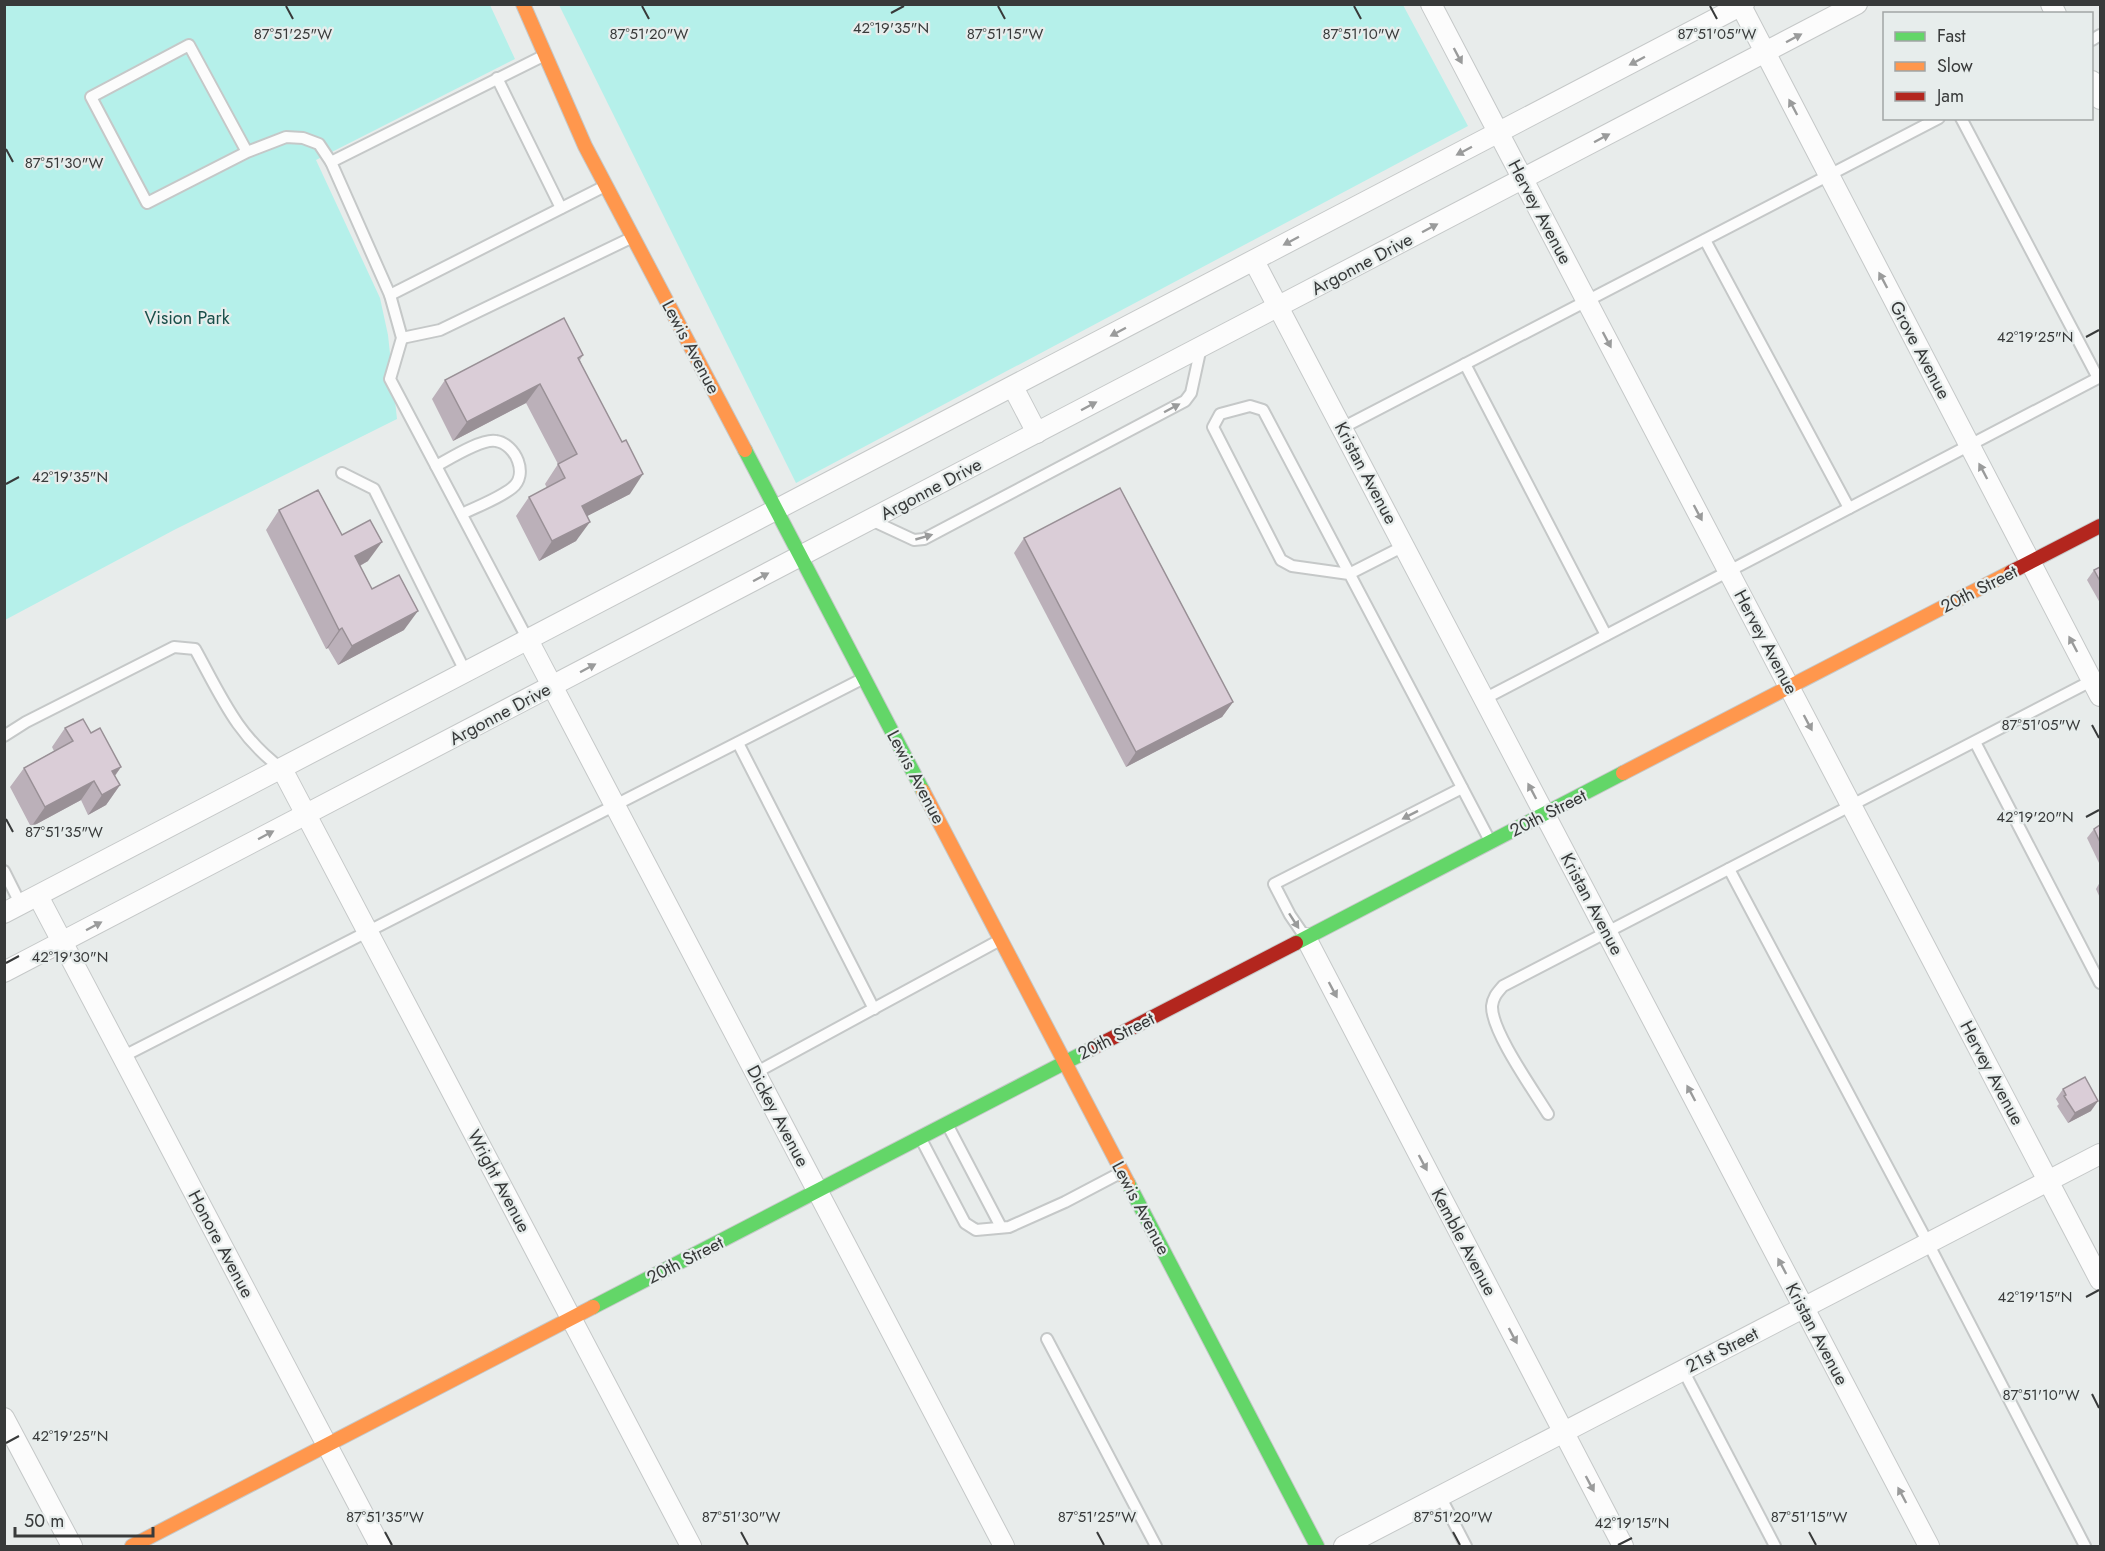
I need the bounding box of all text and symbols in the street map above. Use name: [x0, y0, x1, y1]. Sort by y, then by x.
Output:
legend: [1883, 12, 2093, 120]
text: 42°19'35"N: [853, 17, 929, 39]
text: 87°51'25"W: [254, 23, 332, 45]
text: 87°51'20"W: [610, 23, 689, 45]
text: 87°51'15"W: [967, 23, 1043, 45]
text: 87°51'10"W: [1322, 23, 1400, 45]
text: 87°51'05"W: [1678, 23, 1757, 45]
text: Fast: [1937, 23, 1966, 49]
one-way arrow: [1785, 33, 1802, 43]
one-way arrow: [1453, 48, 1463, 65]
text: Slow: [1937, 53, 1974, 79]
one-way arrow: [1628, 56, 1645, 66]
text: Jam: [1935, 83, 1964, 109]
one-way arrow: [1788, 98, 1798, 115]
one-way arrow: [1594, 133, 1611, 143]
one-way arrow: [1455, 146, 1472, 156]
text: 87°51'30"W: [25, 152, 103, 174]
street label: Hervey Avenue: [1502, 155, 1578, 269]
one-way arrow: [1421, 223, 1438, 233]
street label: Argonne Drive: [1307, 226, 1417, 302]
one-way arrow: [1282, 236, 1300, 246]
one-way arrow: [1878, 271, 1888, 288]
street label: Lewis Avenue: [655, 296, 727, 398]
street label: Grove Avenue: [1883, 296, 1957, 404]
park label: Vision Park: [144, 305, 230, 331]
text: 42°19'25"N: [1997, 326, 2073, 348]
one-way arrow: [1110, 327, 1127, 337]
one-way arrow: [1602, 332, 1612, 349]
one-way arrow: [1081, 401, 1098, 411]
one-way arrow: [1163, 404, 1180, 413]
street label: Kristan Avenue: [1328, 417, 1404, 529]
street label: Argonne Drive: [876, 451, 986, 527]
one-way arrow: [1978, 463, 1988, 480]
text: 42°19'35"N: [32, 466, 108, 488]
one-way arrow: [1693, 505, 1703, 522]
one-way arrow: [916, 532, 934, 541]
street label: 20th Street: [1936, 558, 2023, 619]
one-way arrow: [753, 572, 770, 582]
street label: Hervey Avenue: [1728, 585, 1804, 699]
one-way arrow: [2068, 636, 2078, 653]
one-way arrow: [580, 663, 597, 673]
street label: Argonne Drive: [445, 676, 555, 752]
text: 87°51'05"W: [2002, 714, 2081, 736]
one-way arrow: [1803, 715, 1813, 732]
street label: Lewis Avenue: [880, 726, 952, 828]
street label: 20th Street: [1505, 782, 1592, 843]
one-way arrow: [1528, 782, 1537, 799]
text: 42°19'20"N: [1996, 806, 2074, 828]
one-way arrow: [1401, 809, 1419, 819]
text: 87°51'35"W: [25, 821, 103, 843]
one-way arrow: [258, 831, 275, 840]
street label: Kristan Avenue: [1554, 848, 1630, 960]
one-way arrow: [1288, 913, 1299, 929]
one-way arrow: [85, 921, 102, 931]
text: 42°19'30"N: [32, 946, 108, 968]
one-way arrow: [1328, 982, 1338, 999]
street label: 20th Street: [1073, 1005, 1160, 1066]
street label: Hervey Avenue: [1954, 1016, 2030, 1130]
street label: Dickey Avenue: [740, 1061, 816, 1171]
one-way arrow: [1686, 1085, 1696, 1102]
street label: Wright Avenue: [461, 1125, 537, 1237]
one-way arrow: [1418, 1155, 1428, 1172]
street label: Lewis Avenue: [1105, 1157, 1177, 1259]
street label: Kemble Avenue: [1425, 1184, 1503, 1300]
street label: Honore Avenue: [182, 1186, 260, 1302]
street label: 20th Street: [642, 1229, 729, 1290]
one-way arrow: [1777, 1257, 1787, 1274]
street label: Kristan Avenue: [1779, 1278, 1855, 1390]
text: 42°19'15"N: [1998, 1286, 2072, 1308]
street label: 21st Street: [1681, 1320, 1763, 1379]
one-way arrow: [1508, 1328, 1518, 1345]
text: 87°51'10"W: [2002, 1384, 2080, 1406]
text: 42°19'25"N: [32, 1425, 108, 1447]
one-way arrow: [1586, 1476, 1595, 1493]
one-way arrow: [1897, 1486, 1906, 1503]
scale bar: [15, 1500, 153, 1538]
text: 87°51'35"W: [346, 1506, 424, 1528]
text: 87°51'30"W: [702, 1506, 780, 1528]
text: 87°51'25"W: [1058, 1506, 1136, 1528]
text: 87°51'20"W: [1414, 1506, 1493, 1528]
text: 87°51'15"W: [1771, 1506, 1847, 1528]
text: 50 m: [24, 1508, 64, 1534]
text: 42°19'15"N: [1595, 1512, 1669, 1534]

